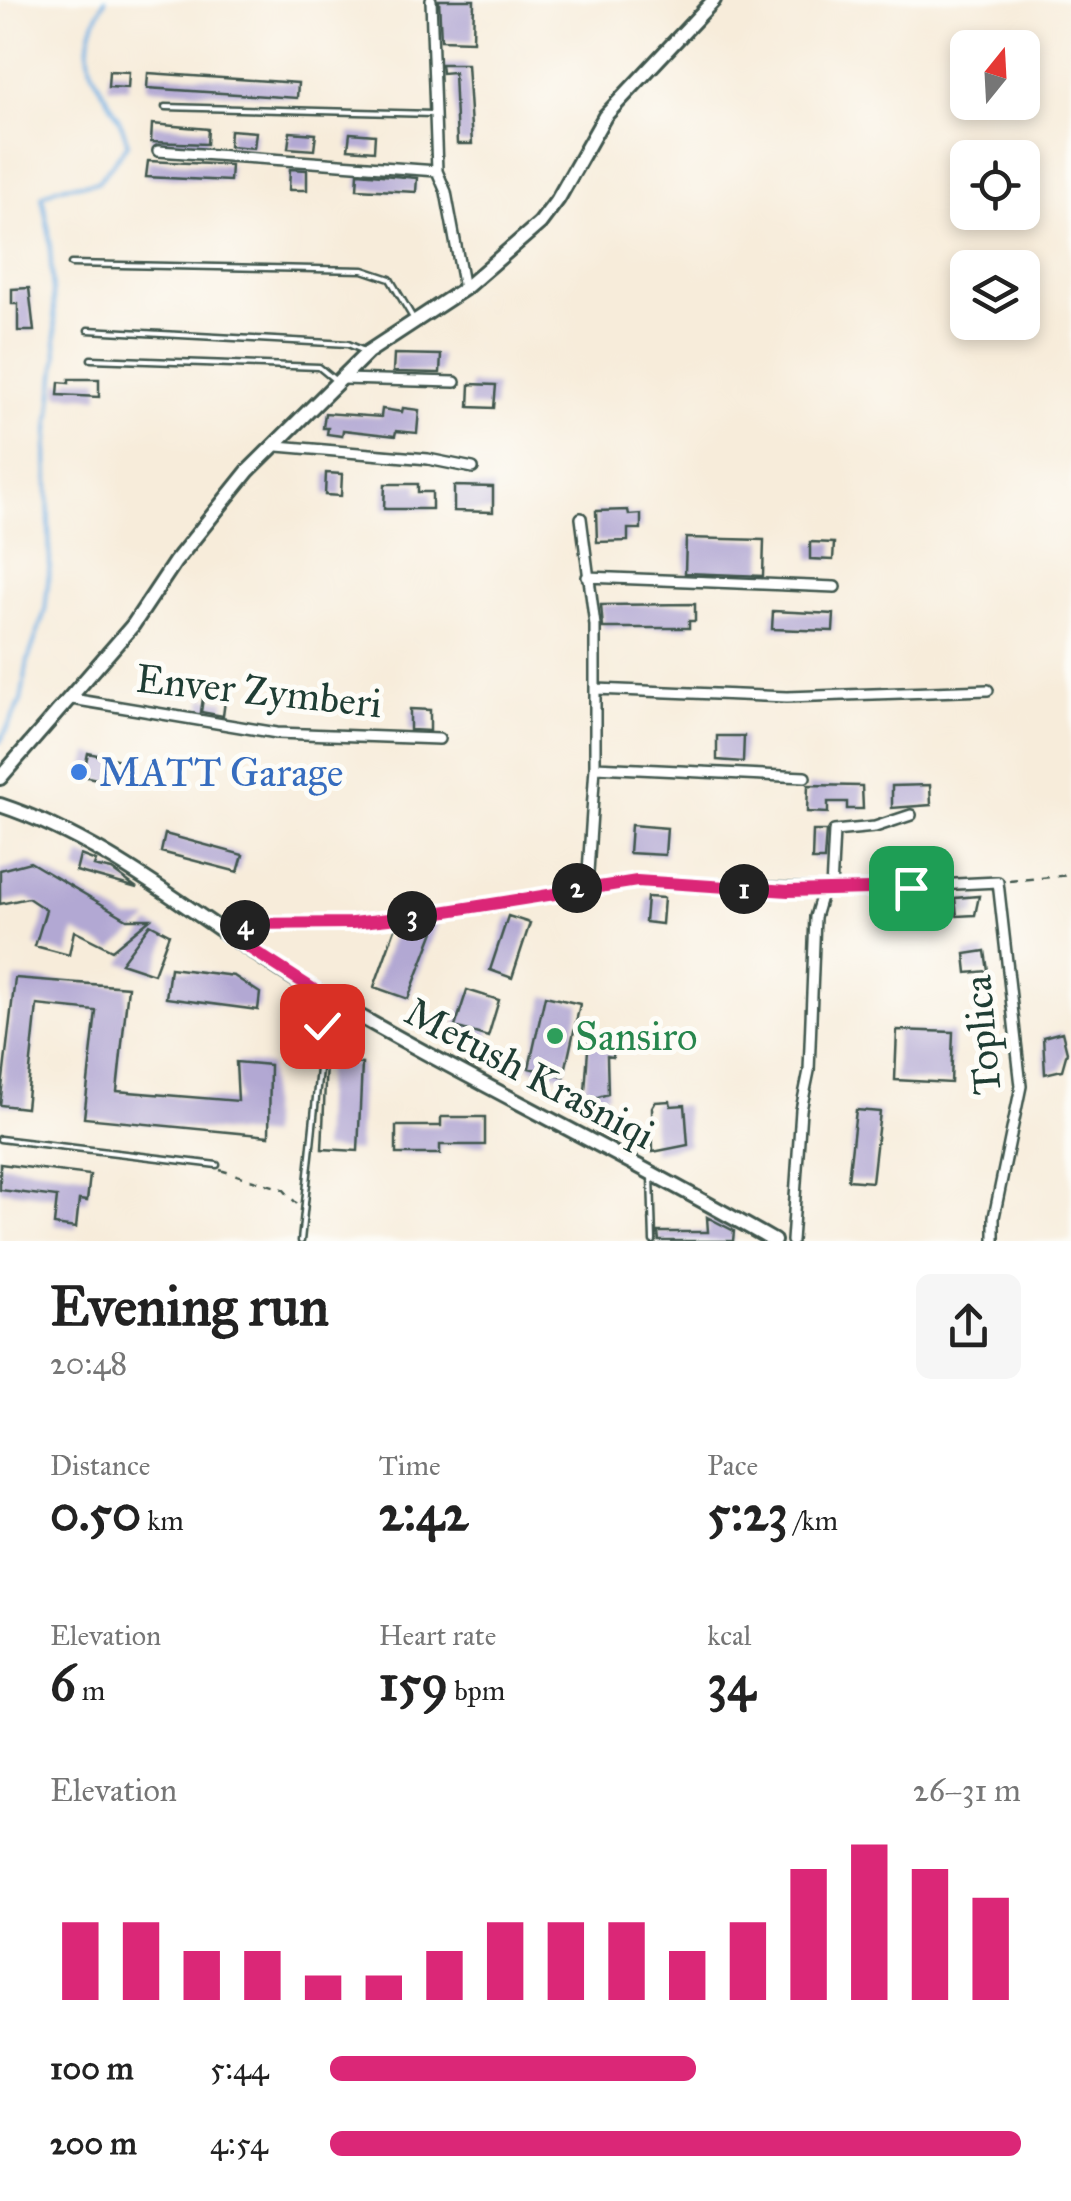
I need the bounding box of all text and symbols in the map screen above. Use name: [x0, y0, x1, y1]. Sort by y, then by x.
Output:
north arrow: [950, 30, 1040, 120]
map controls: [950, 30, 1040, 340]
button: locate: [950, 140, 1040, 230]
button: layers: [950, 250, 1040, 340]
street label: Enver Zymberi: [134, 654, 384, 728]
place label: MATT Garage: [99, 748, 343, 797]
marker: MATT Garage: [68, 761, 90, 783]
pin: [869, 846, 954, 931]
icon: arrive: [884, 861, 939, 916]
pin: 2: [552, 863, 602, 913]
pin: 1: [719, 864, 769, 914]
text: 2: [570, 870, 584, 905]
text: 1: [738, 871, 750, 906]
pin: 3: [387, 891, 437, 941]
text: 3: [406, 898, 418, 933]
pin: 4: [220, 900, 270, 950]
text: 4: [237, 907, 253, 942]
street label: Toplica: [952, 973, 1012, 1097]
pin: [280, 984, 365, 1069]
street label: Metush Krasniqi: [397, 987, 663, 1159]
icon: check: [295, 999, 350, 1054]
place label: Sansiro: [575, 1012, 697, 1061]
marker: Sansiro: [544, 1025, 566, 1047]
text: Evening run: [50, 1273, 329, 1340]
button: share: [916, 1274, 1021, 1379]
text: 20:48: [50, 1344, 127, 1383]
text: Distance: [50, 1448, 150, 1483]
text: Time: [379, 1448, 441, 1483]
text: Pace: [707, 1448, 758, 1483]
text: 0.50: [50, 1483, 141, 1544]
text: 2:42: [379, 1483, 468, 1544]
text: 5:23: [707, 1483, 788, 1544]
text: km: [141, 1503, 184, 1538]
text: /km: [788, 1503, 838, 1538]
text: Elevation: [50, 1618, 161, 1653]
text: Heart rate: [379, 1618, 496, 1653]
text: kcal: [707, 1618, 751, 1653]
text: 6: [50, 1653, 76, 1714]
text: 159: [379, 1653, 448, 1714]
text: 34: [707, 1653, 755, 1714]
text: m: [76, 1673, 105, 1708]
text: bpm: [448, 1673, 505, 1708]
text: Elevation: [50, 1771, 177, 1810]
text: 26–31 m: [913, 1771, 1021, 1810]
text: 100 m: [50, 2049, 134, 2088]
text: 5:44: [210, 2049, 269, 2088]
text: 200 m: [50, 2124, 137, 2163]
text: 4:54: [210, 2124, 268, 2163]

